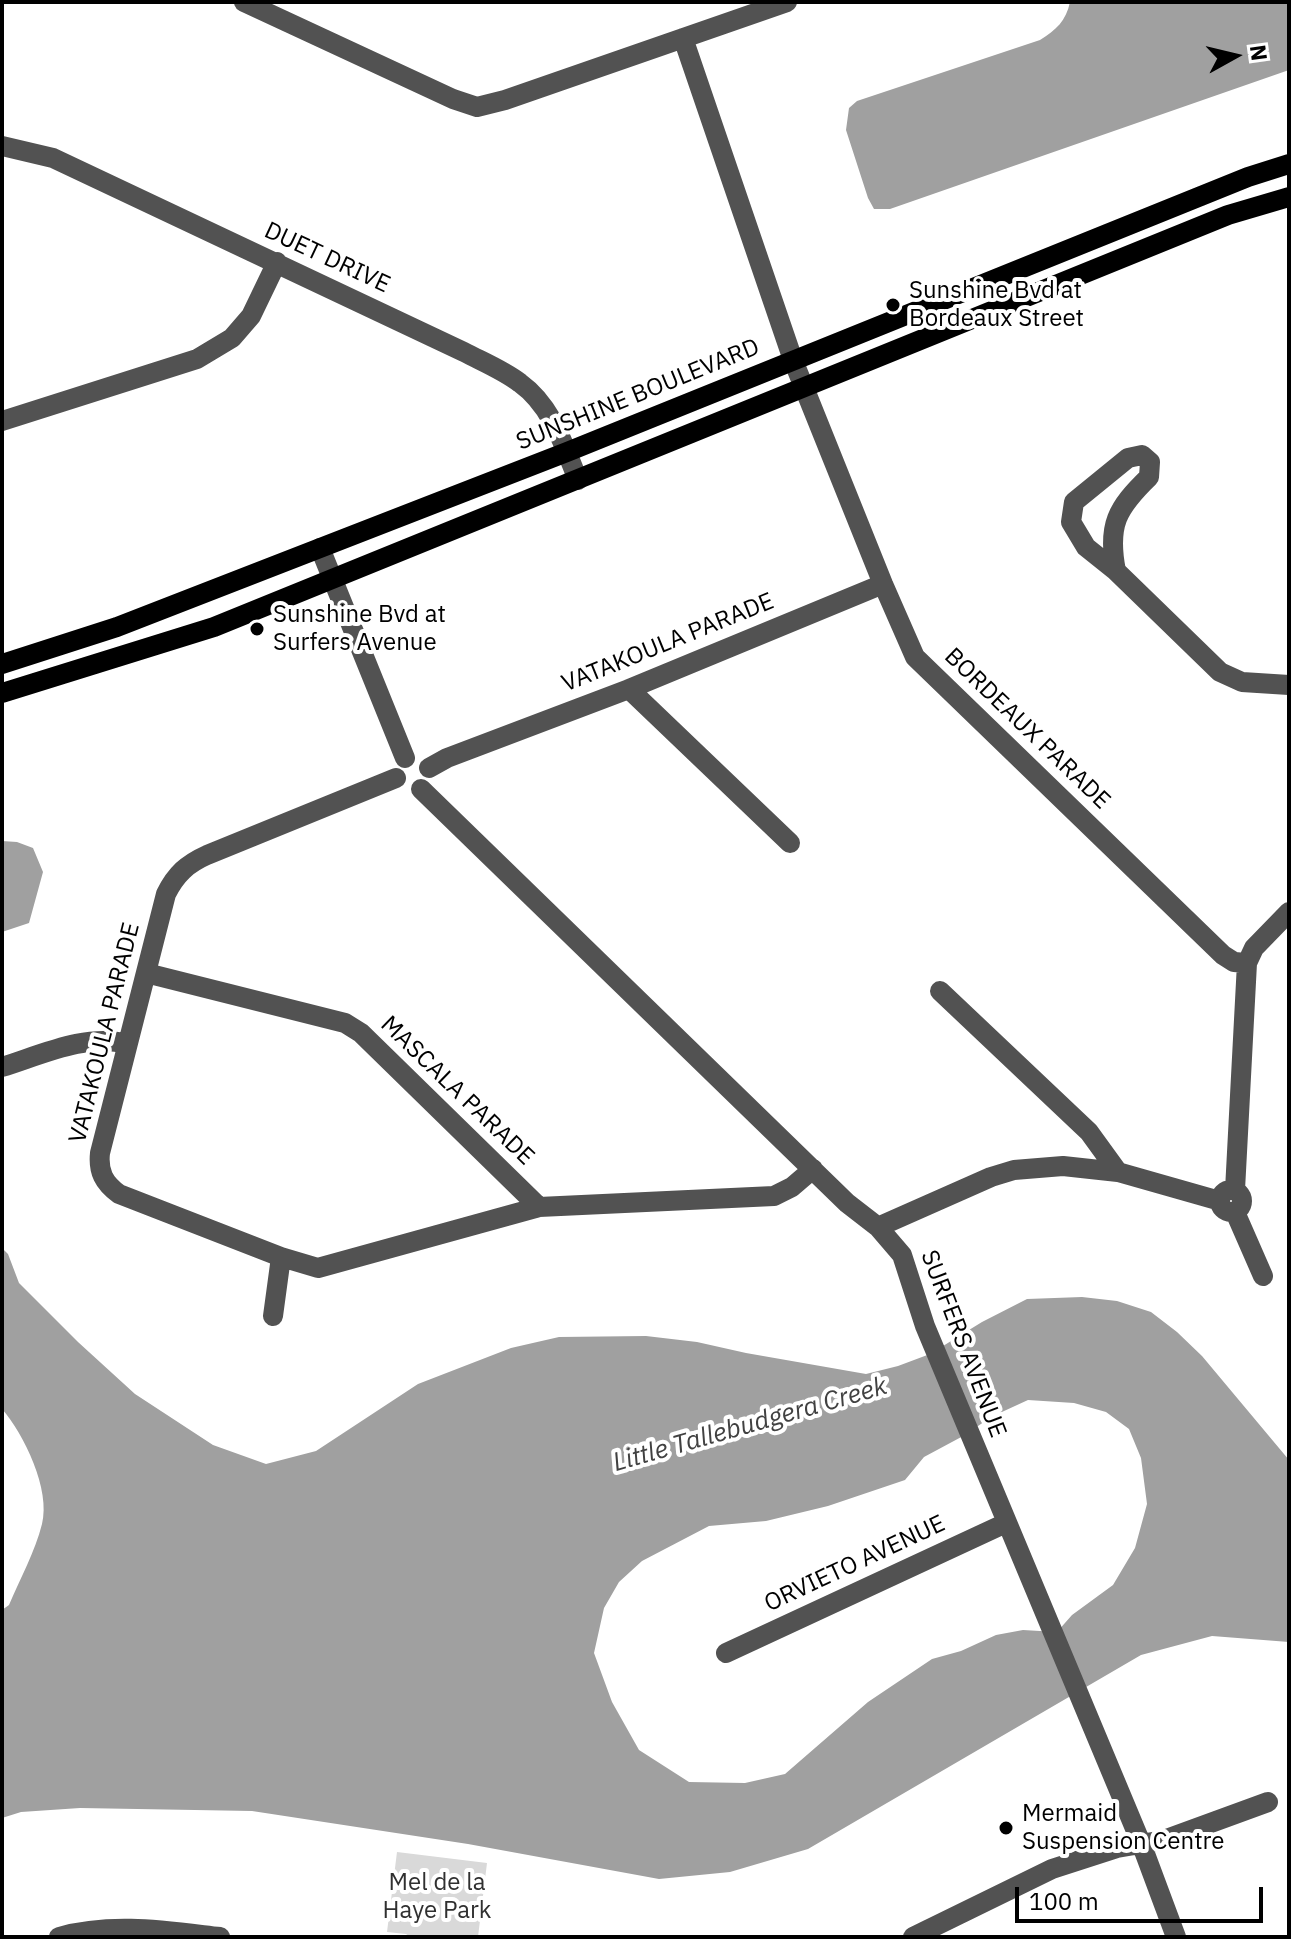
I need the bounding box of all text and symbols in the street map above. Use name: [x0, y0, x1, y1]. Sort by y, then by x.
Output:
north arrow: [1195, 16, 1275, 96]
text: N: [1244, 43, 1275, 62]
street label: DUET DRIVE: [260, 216, 394, 300]
place label: Sunshine Bvd at Bordeaux Street: [909, 277, 1084, 333]
marker: Sunshine Bvd at Bordeaux Street: [884, 296, 902, 314]
street label: SUNSHINE BOULEVARD: [512, 333, 764, 457]
street label: VATAKOULA PARADE: [558, 587, 778, 699]
place label: Sunshine Bvd at Surfers Avenue: [273, 601, 446, 657]
marker: Sunshine Bvd at Surfers Avenue: [248, 620, 266, 638]
street label: BORDEAUX PARADE: [938, 642, 1116, 816]
street label: VATAKOULA PARADE: [64, 920, 146, 1146]
street label: MASCALA PARADE: [374, 1010, 540, 1172]
street label: SURFERS AVENUE: [914, 1246, 1012, 1442]
water label: Little Tallebudgera Creek: [609, 1371, 891, 1479]
street label: ORVIETO AVENUE: [760, 1510, 950, 1618]
place label: Mermaid Suspension Centre: [1022, 1800, 1224, 1856]
marker: Mermaid Suspension Centre: [997, 1819, 1015, 1837]
park label: Mel de la Haye Park: [383, 1869, 491, 1925]
scale bar: [1019, 1871, 1267, 1921]
text: 100 m: [1029, 1885, 1099, 1917]

